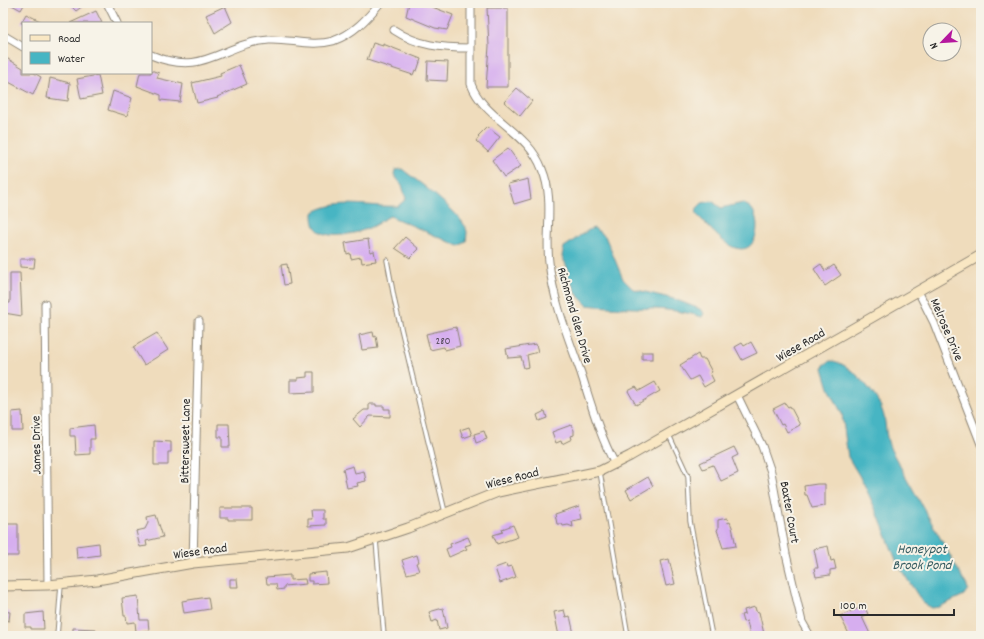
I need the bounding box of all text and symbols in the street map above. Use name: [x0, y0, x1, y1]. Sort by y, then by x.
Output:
legend: [22, 22, 152, 74]
north arrow: [922, 22, 962, 62]
text: Road: [58, 31, 80, 48]
text: N: [926, 39, 943, 51]
text: Water: [58, 51, 85, 68]
street label: Richmond Glen Drive: [551, 265, 596, 366]
street label: Melrose Drive: [924, 296, 967, 364]
street label: Wiese Road: [773, 324, 829, 368]
house number: 280: [435, 334, 451, 350]
street label: Bittersweet Lane: [176, 398, 197, 484]
street label: James Drive: [27, 415, 48, 475]
street label: Wiese Road: [484, 464, 541, 495]
street label: Baxter Court: [774, 480, 803, 545]
street label: Wiese Road: [172, 539, 228, 566]
water label: Honeypot Brook Pond: [893, 540, 954, 576]
scale bar: [834, 591, 954, 617]
text: 100 m: [840, 598, 867, 615]

